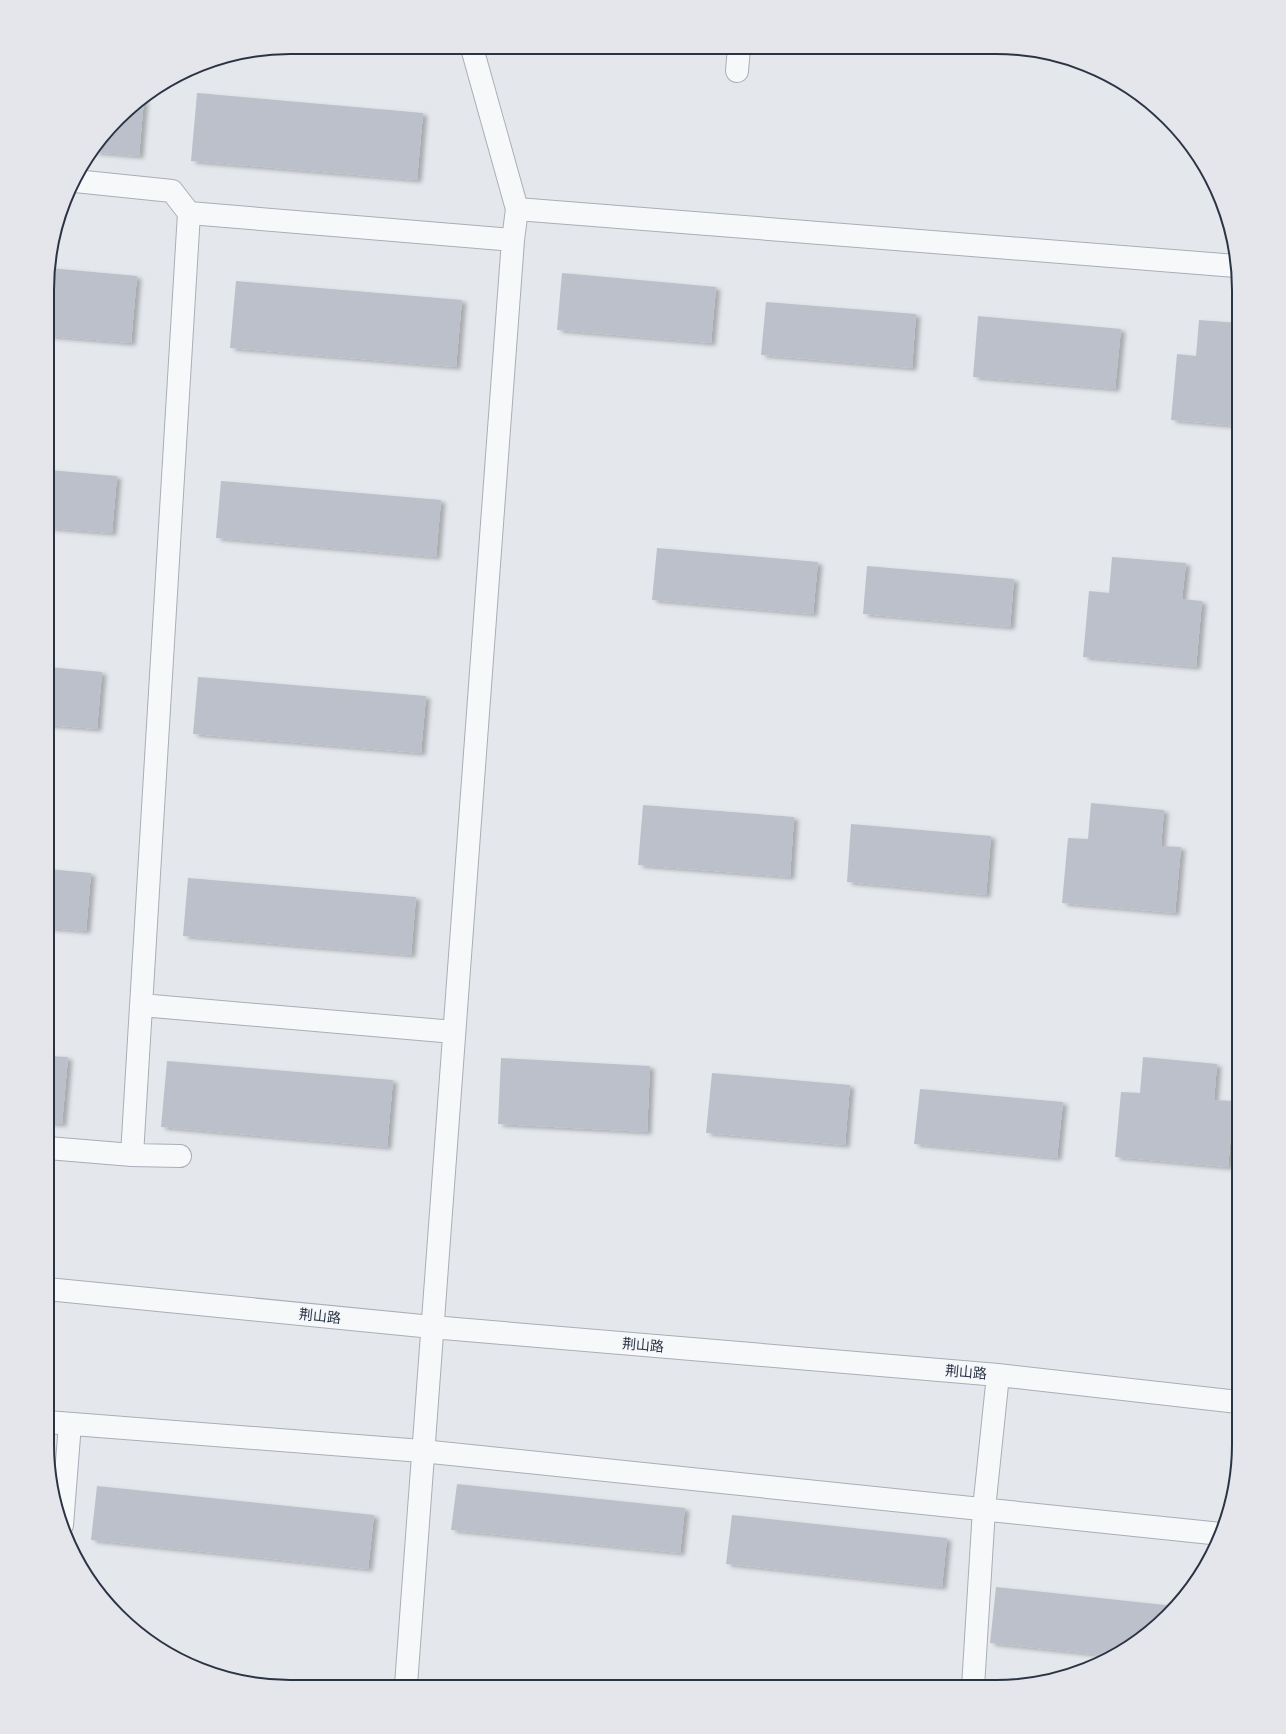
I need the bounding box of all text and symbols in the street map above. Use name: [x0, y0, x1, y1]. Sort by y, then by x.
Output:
street label: 荆山路: [298, 1304, 342, 1328]
street label: 荆山路: [621, 1333, 665, 1357]
street label: 荆山路: [944, 1360, 988, 1384]

